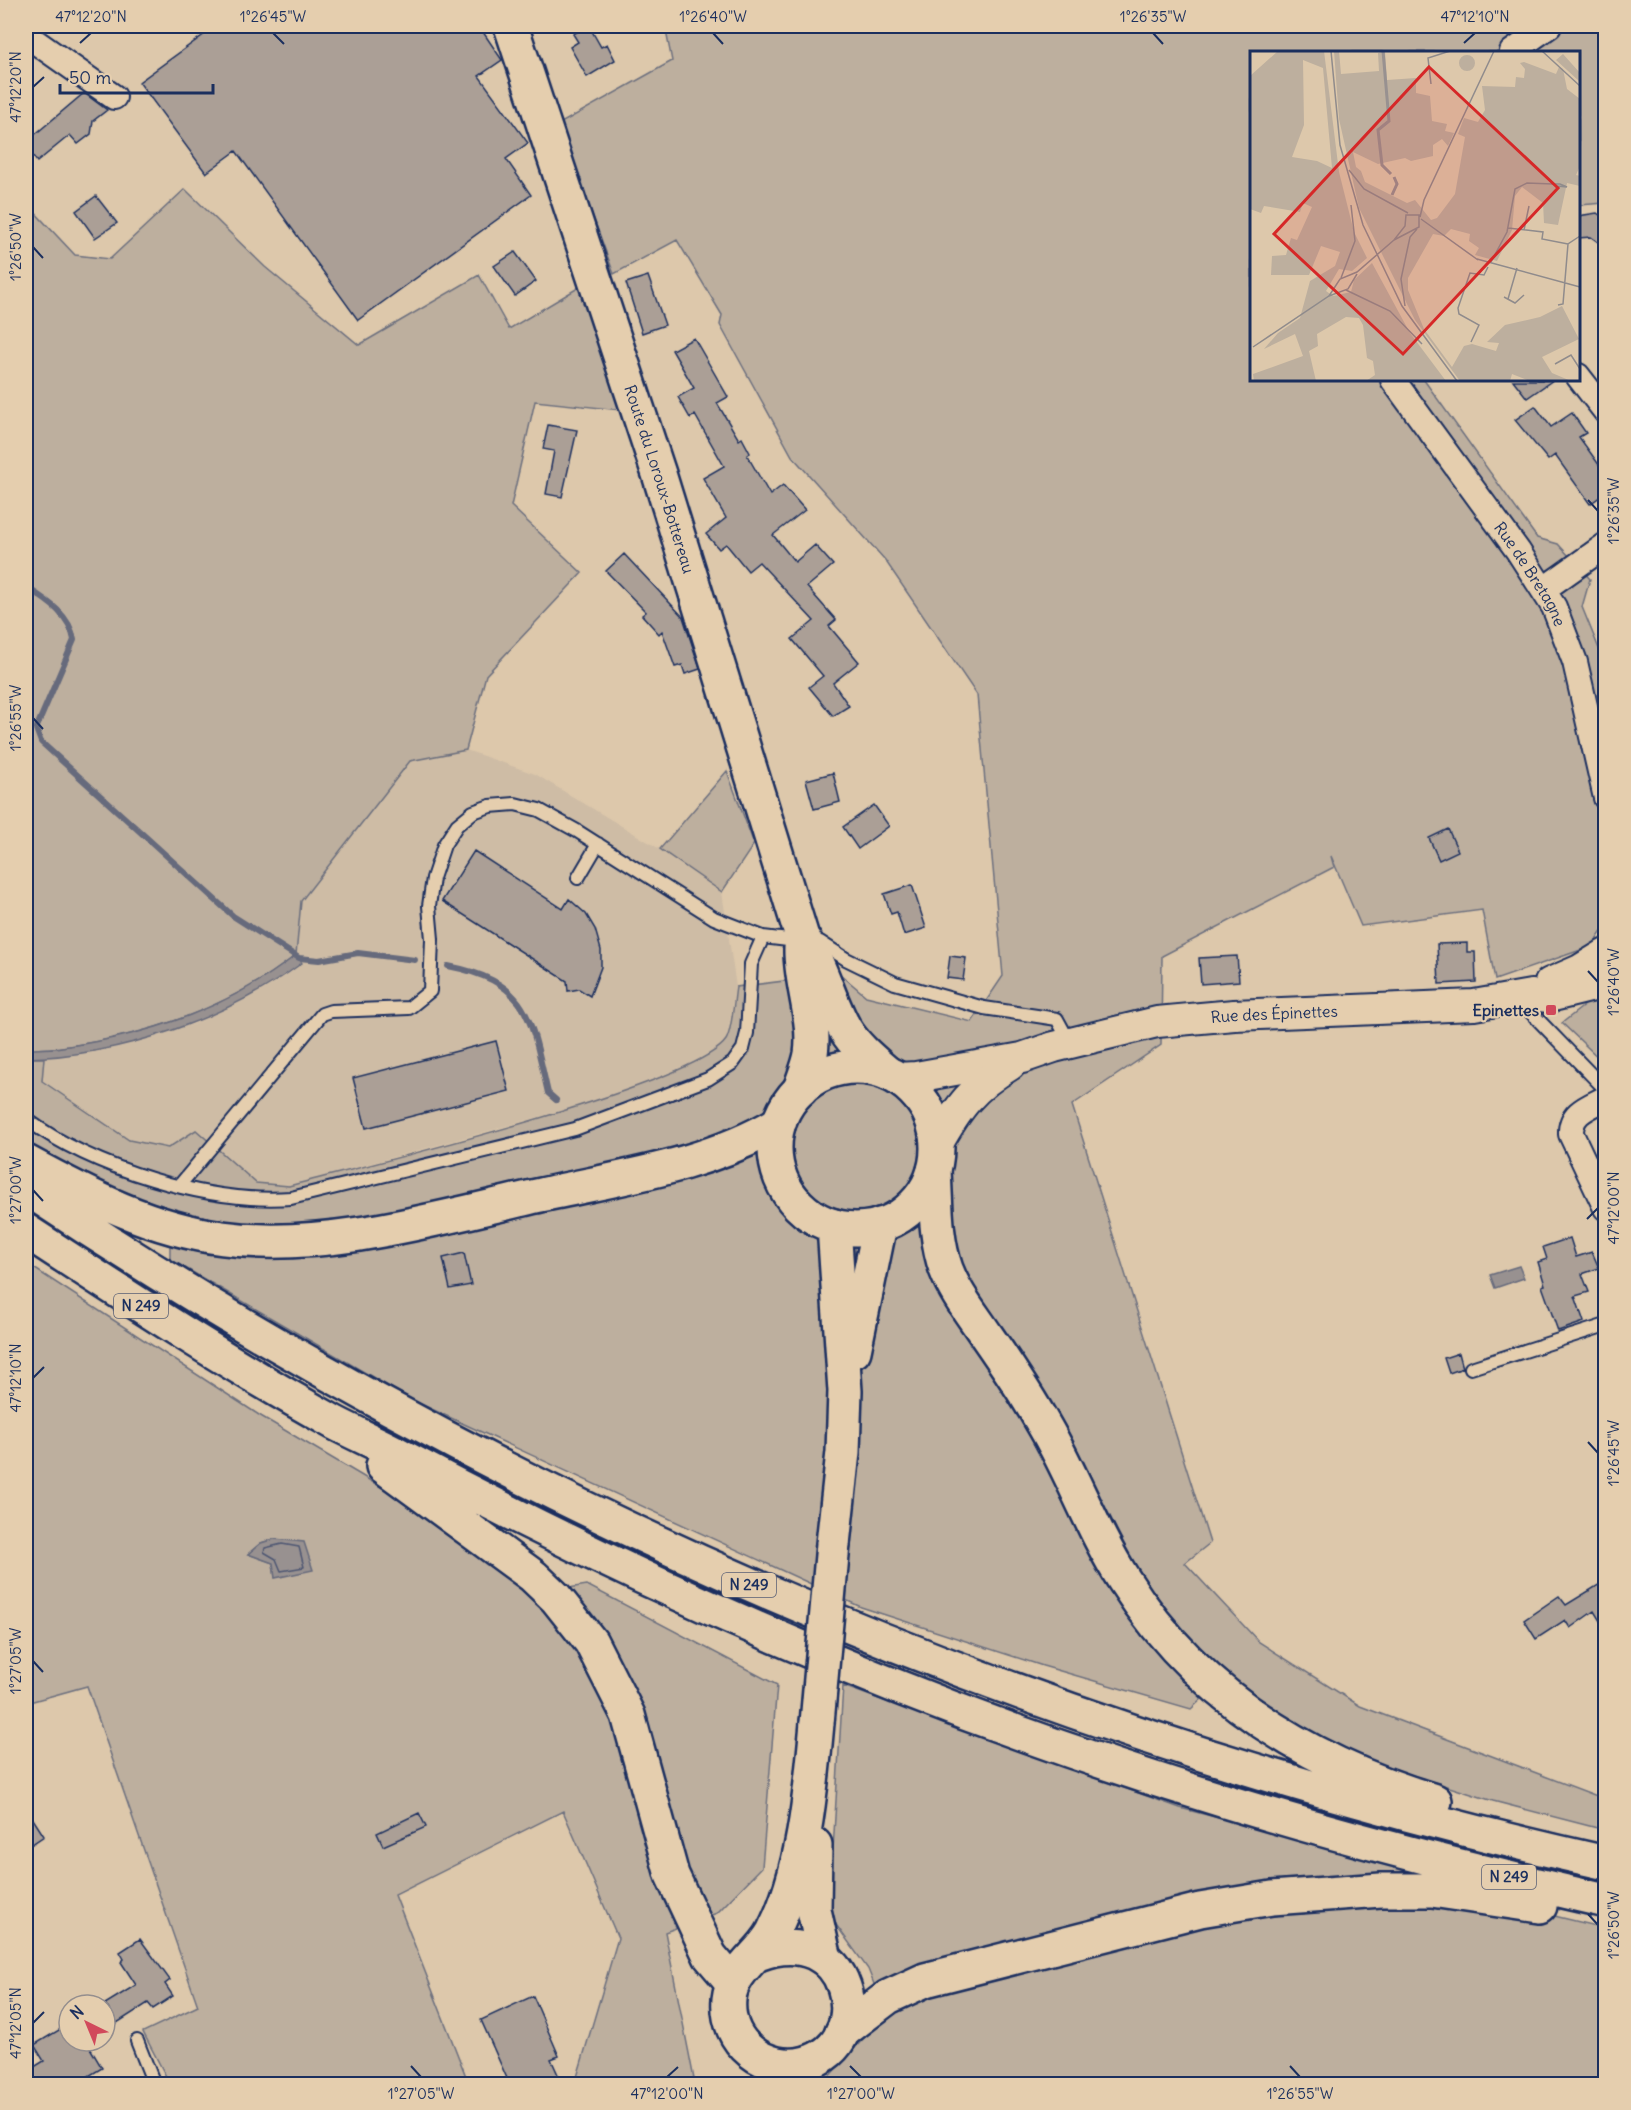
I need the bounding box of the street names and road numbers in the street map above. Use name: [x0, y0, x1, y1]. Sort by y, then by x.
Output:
street label: Route du Loroux-Bottereau: [620, 382, 699, 576]
street label: Rue de Bretagne: [1490, 518, 1570, 629]
street label: Rue des Épinettes: [1210, 1001, 1338, 1027]
road number: N 249: [114, 1294, 168, 1318]
road number: N 249: [722, 1573, 776, 1597]
road number: N 249: [1482, 1865, 1536, 1889]

